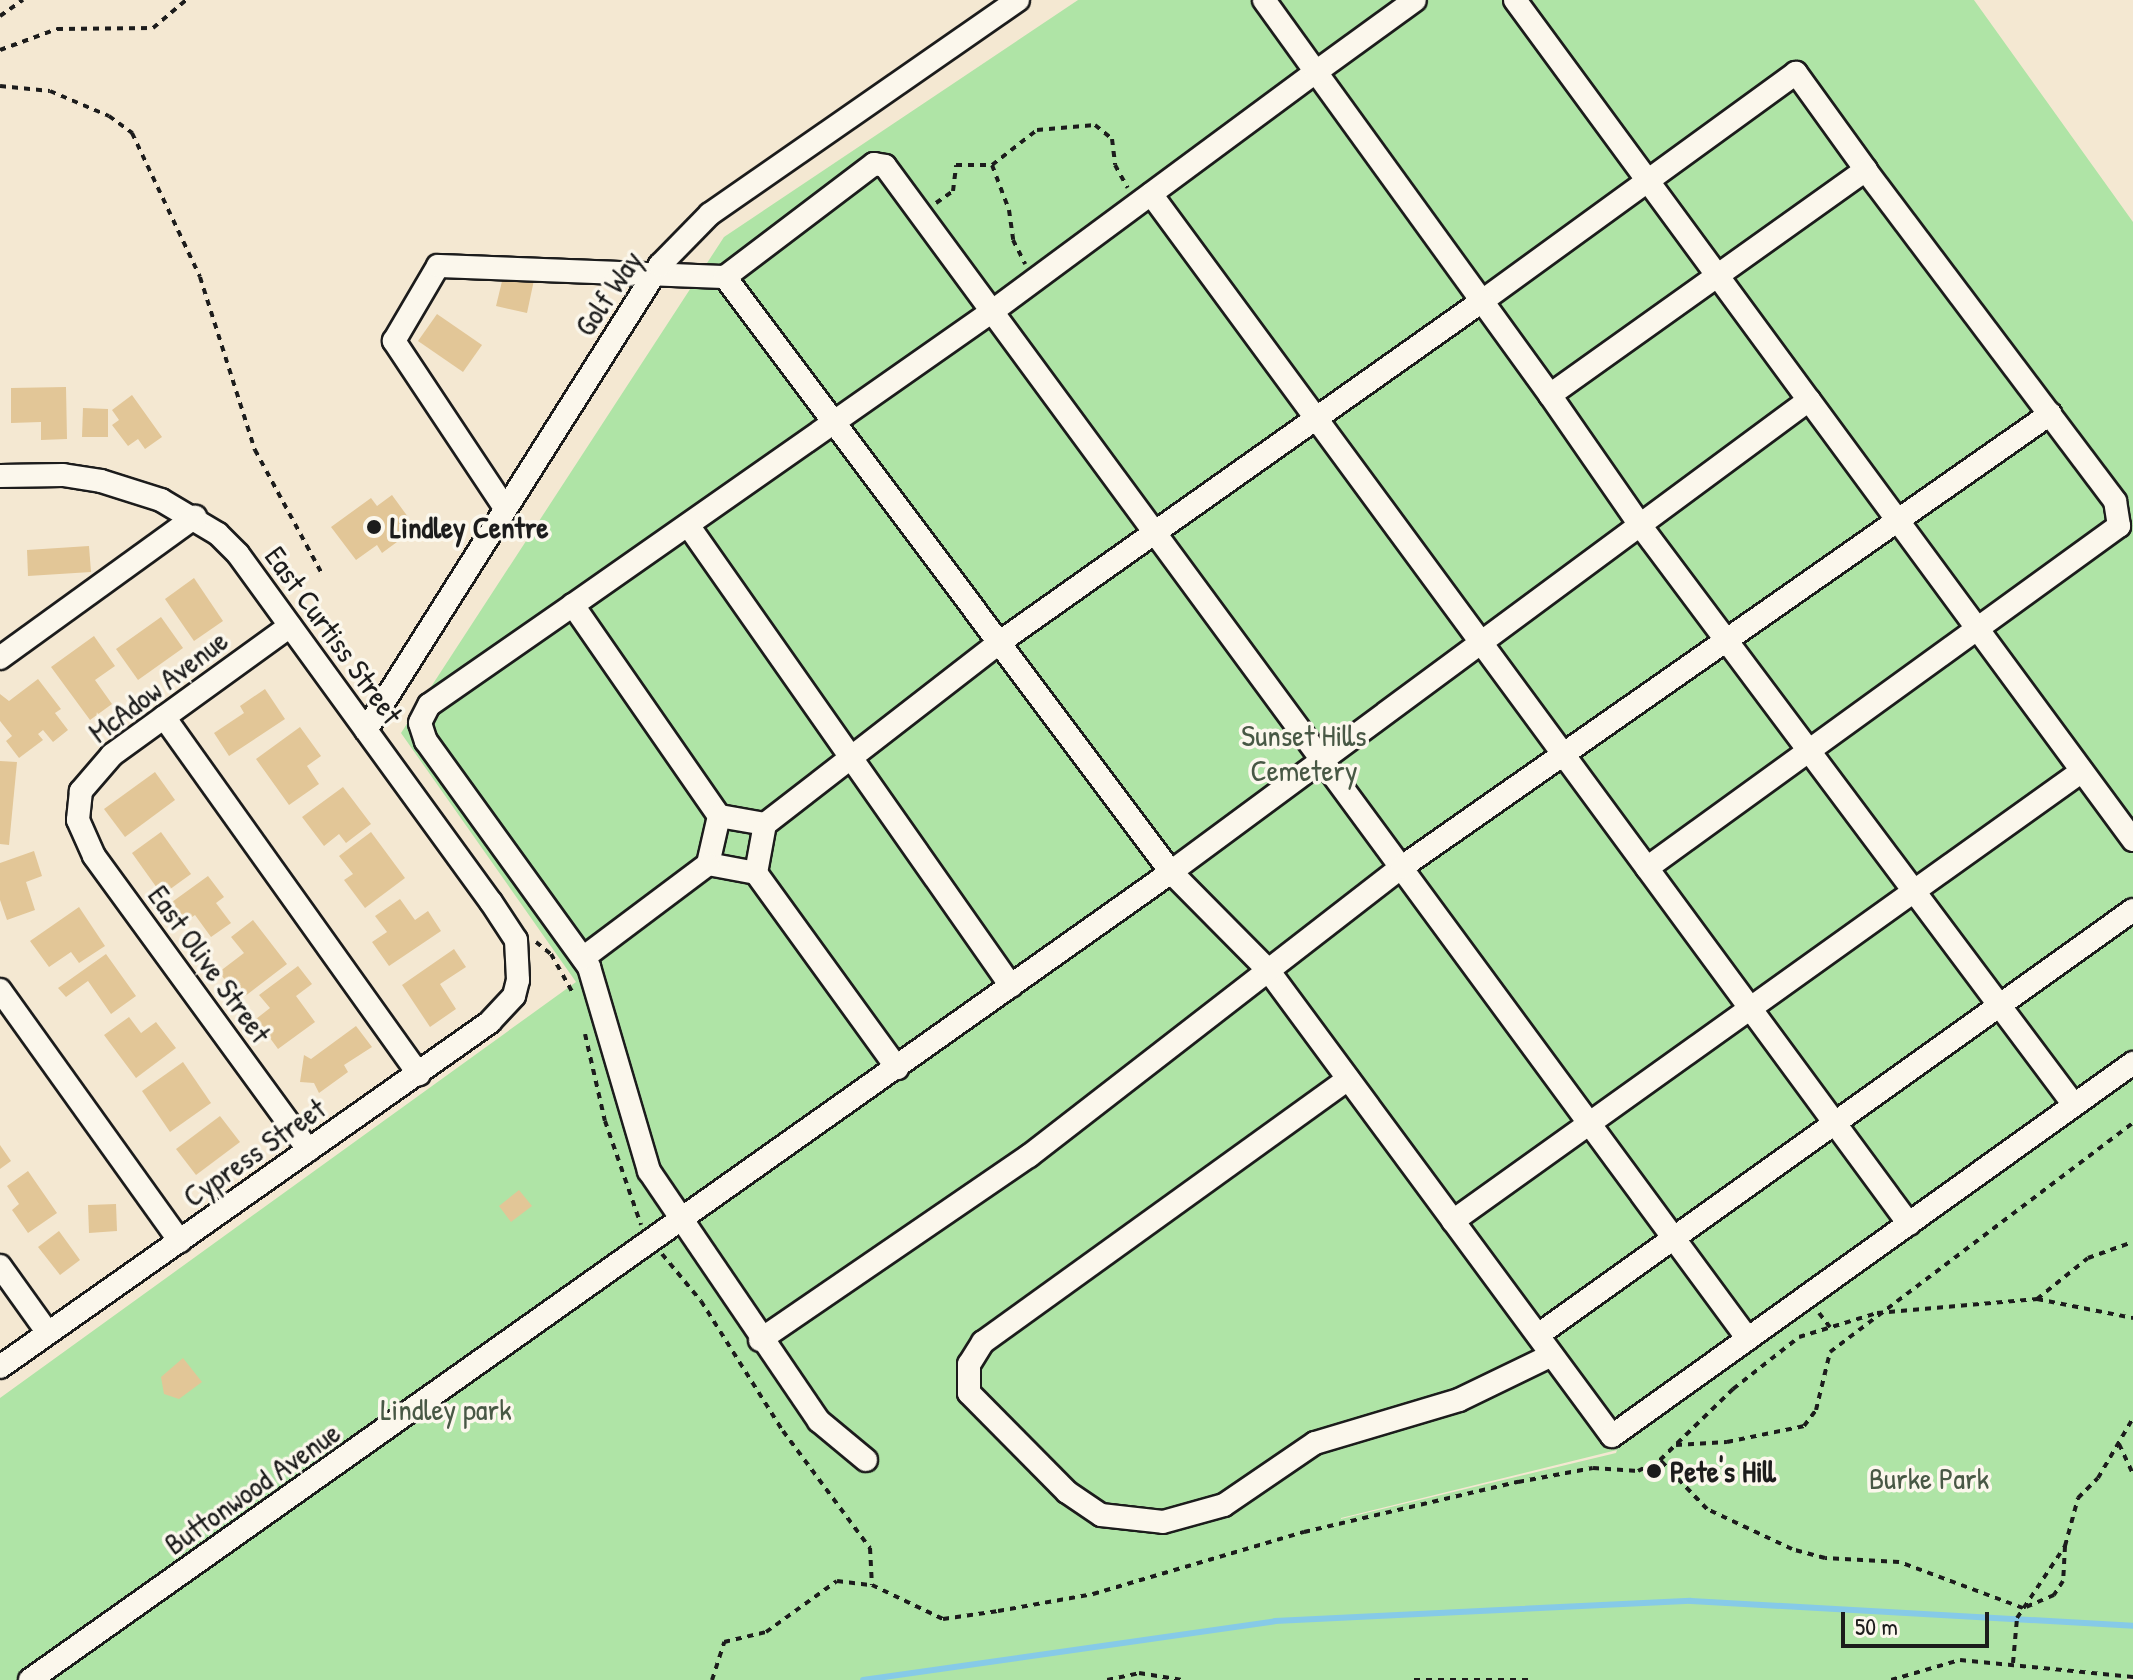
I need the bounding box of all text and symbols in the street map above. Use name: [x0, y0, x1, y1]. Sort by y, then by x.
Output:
street label: Golf Way: [566, 244, 650, 342]
place label: Lindley Centre: [390, 509, 548, 545]
marker: Lindley Centre: [365, 518, 383, 536]
street label: East Curtiss Street: [258, 539, 410, 731]
street label: McAdow Avenue: [81, 622, 235, 750]
park label: Sunset Hills Cemetery: [1241, 717, 1367, 788]
street label: East Olive Street: [141, 878, 279, 1050]
street label: Cypress Street: [176, 1090, 332, 1214]
park label: Lindley park: [380, 1391, 512, 1427]
street label: Buttonwood Avenue: [157, 1414, 347, 1562]
place label: Pete's Hill: [1670, 1453, 1776, 1489]
park label: Burke Park: [1869, 1460, 1989, 1496]
marker: Pete's Hill: [1645, 1462, 1663, 1480]
scale bar: [1845, 1596, 1993, 1646]
text: 50 m: [1855, 1610, 1898, 1642]

